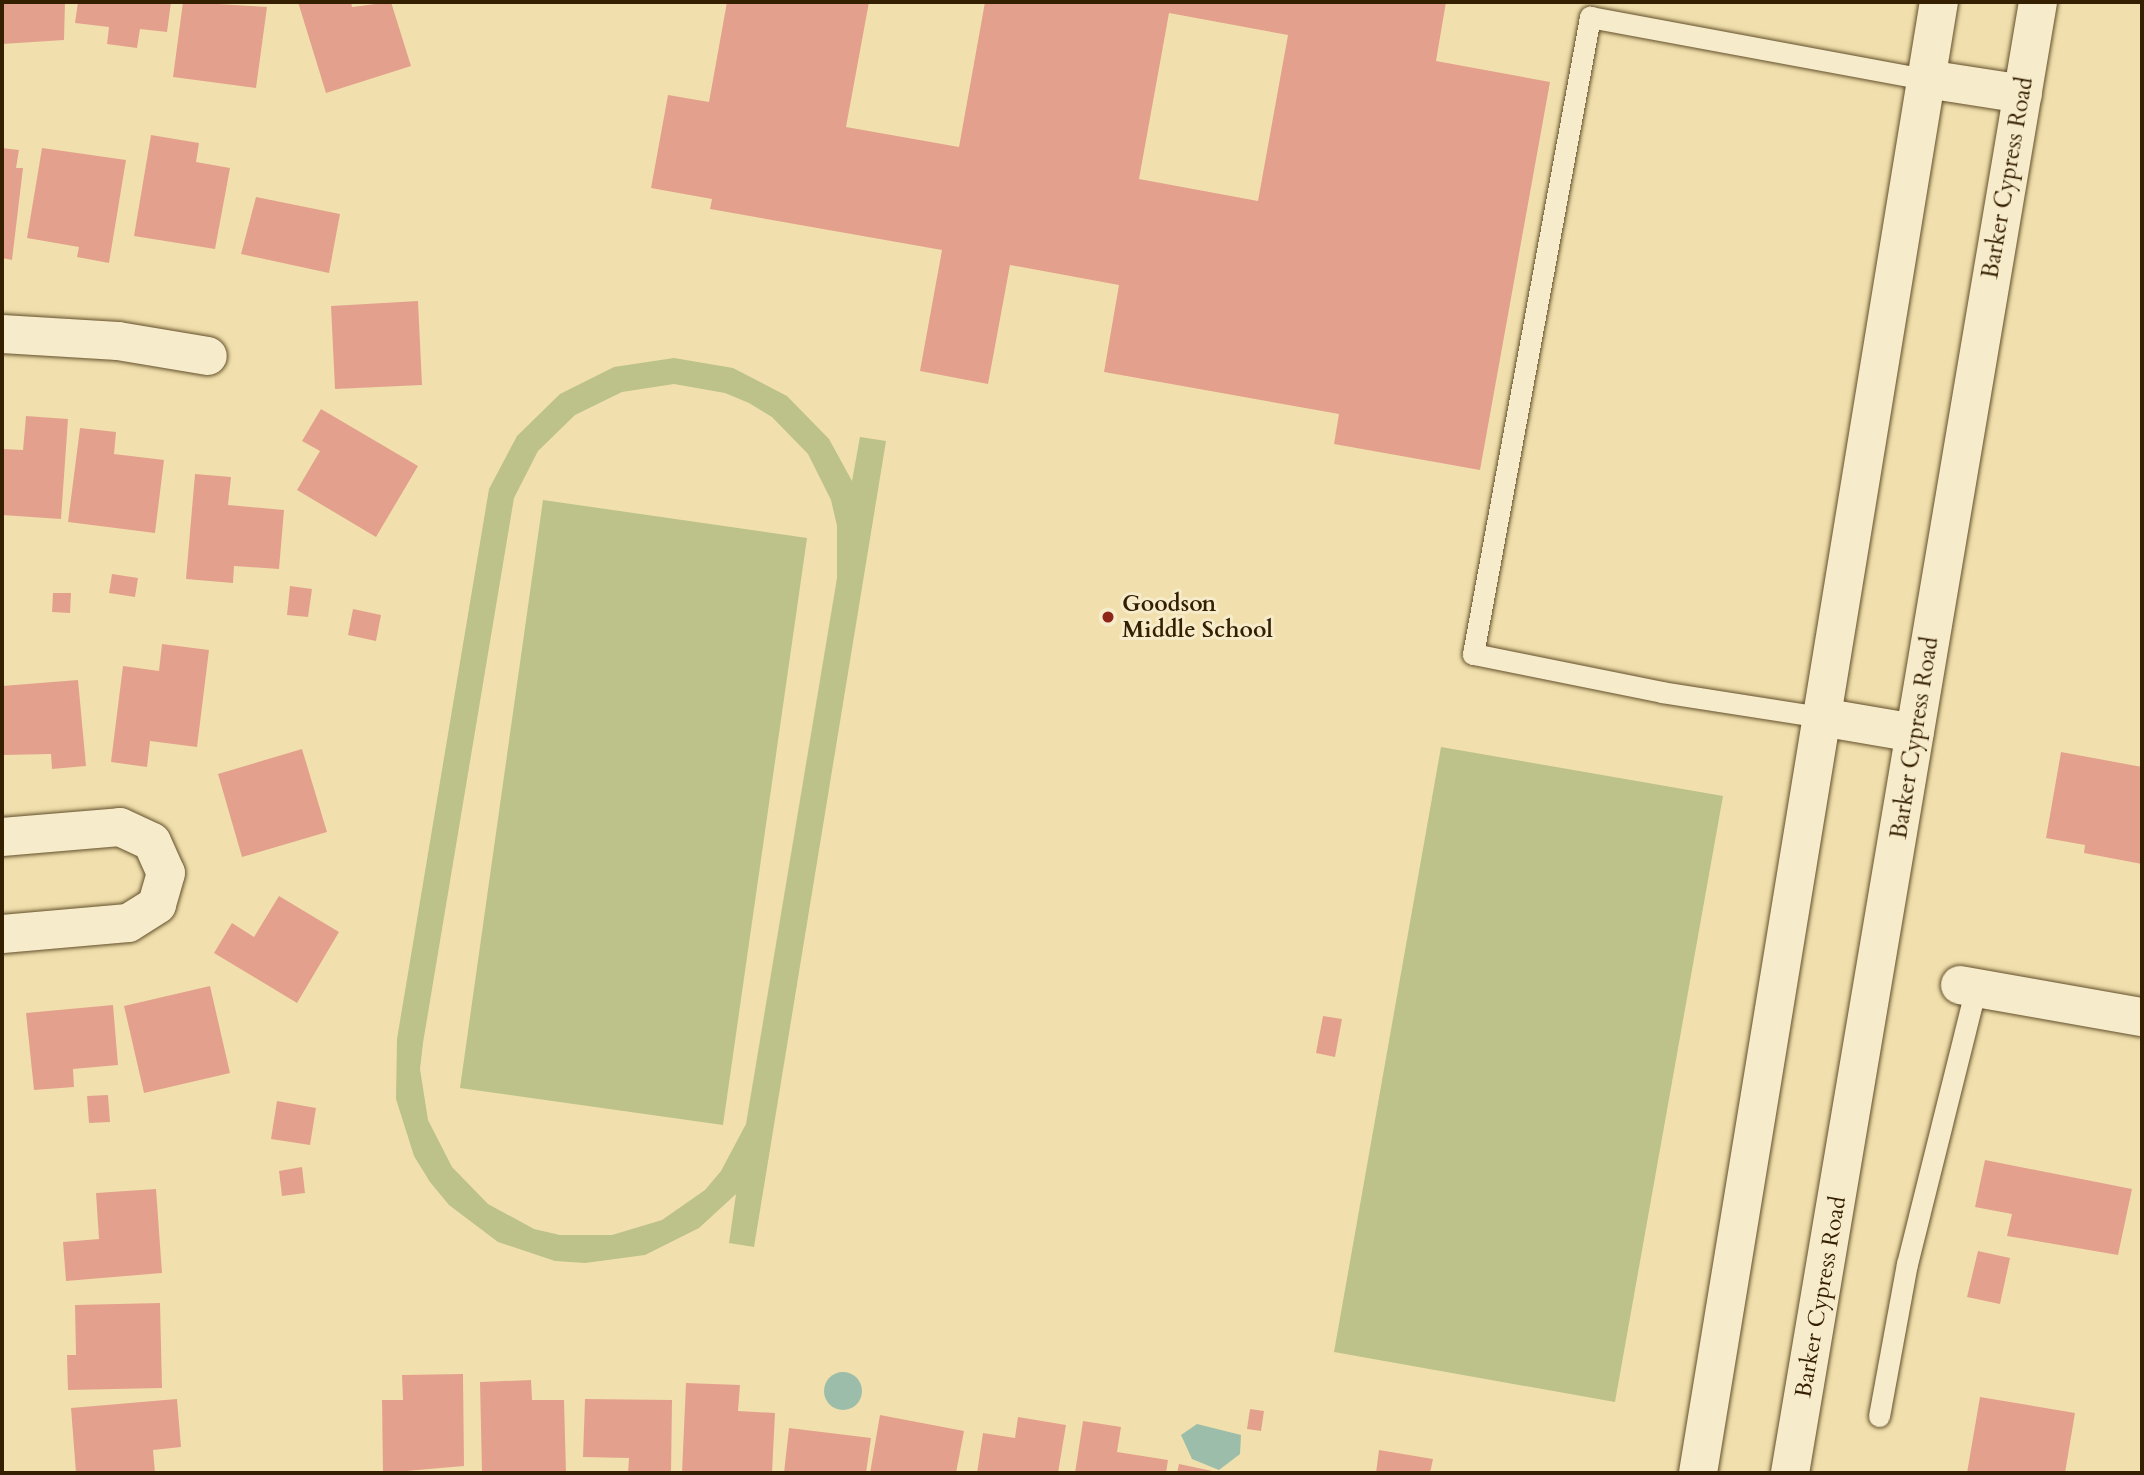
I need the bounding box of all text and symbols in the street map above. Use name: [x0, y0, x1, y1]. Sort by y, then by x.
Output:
street label: Barker Cypress Road: [1977, 75, 2039, 281]
place label: Goodson Middle School: [1122, 590, 1273, 644]
marker: Goodson Middle School: [1100, 609, 1116, 625]
street label: Barker Cypress Road: [1885, 635, 1945, 841]
street label: Barker Cypress Road: [1790, 1194, 1852, 1400]

